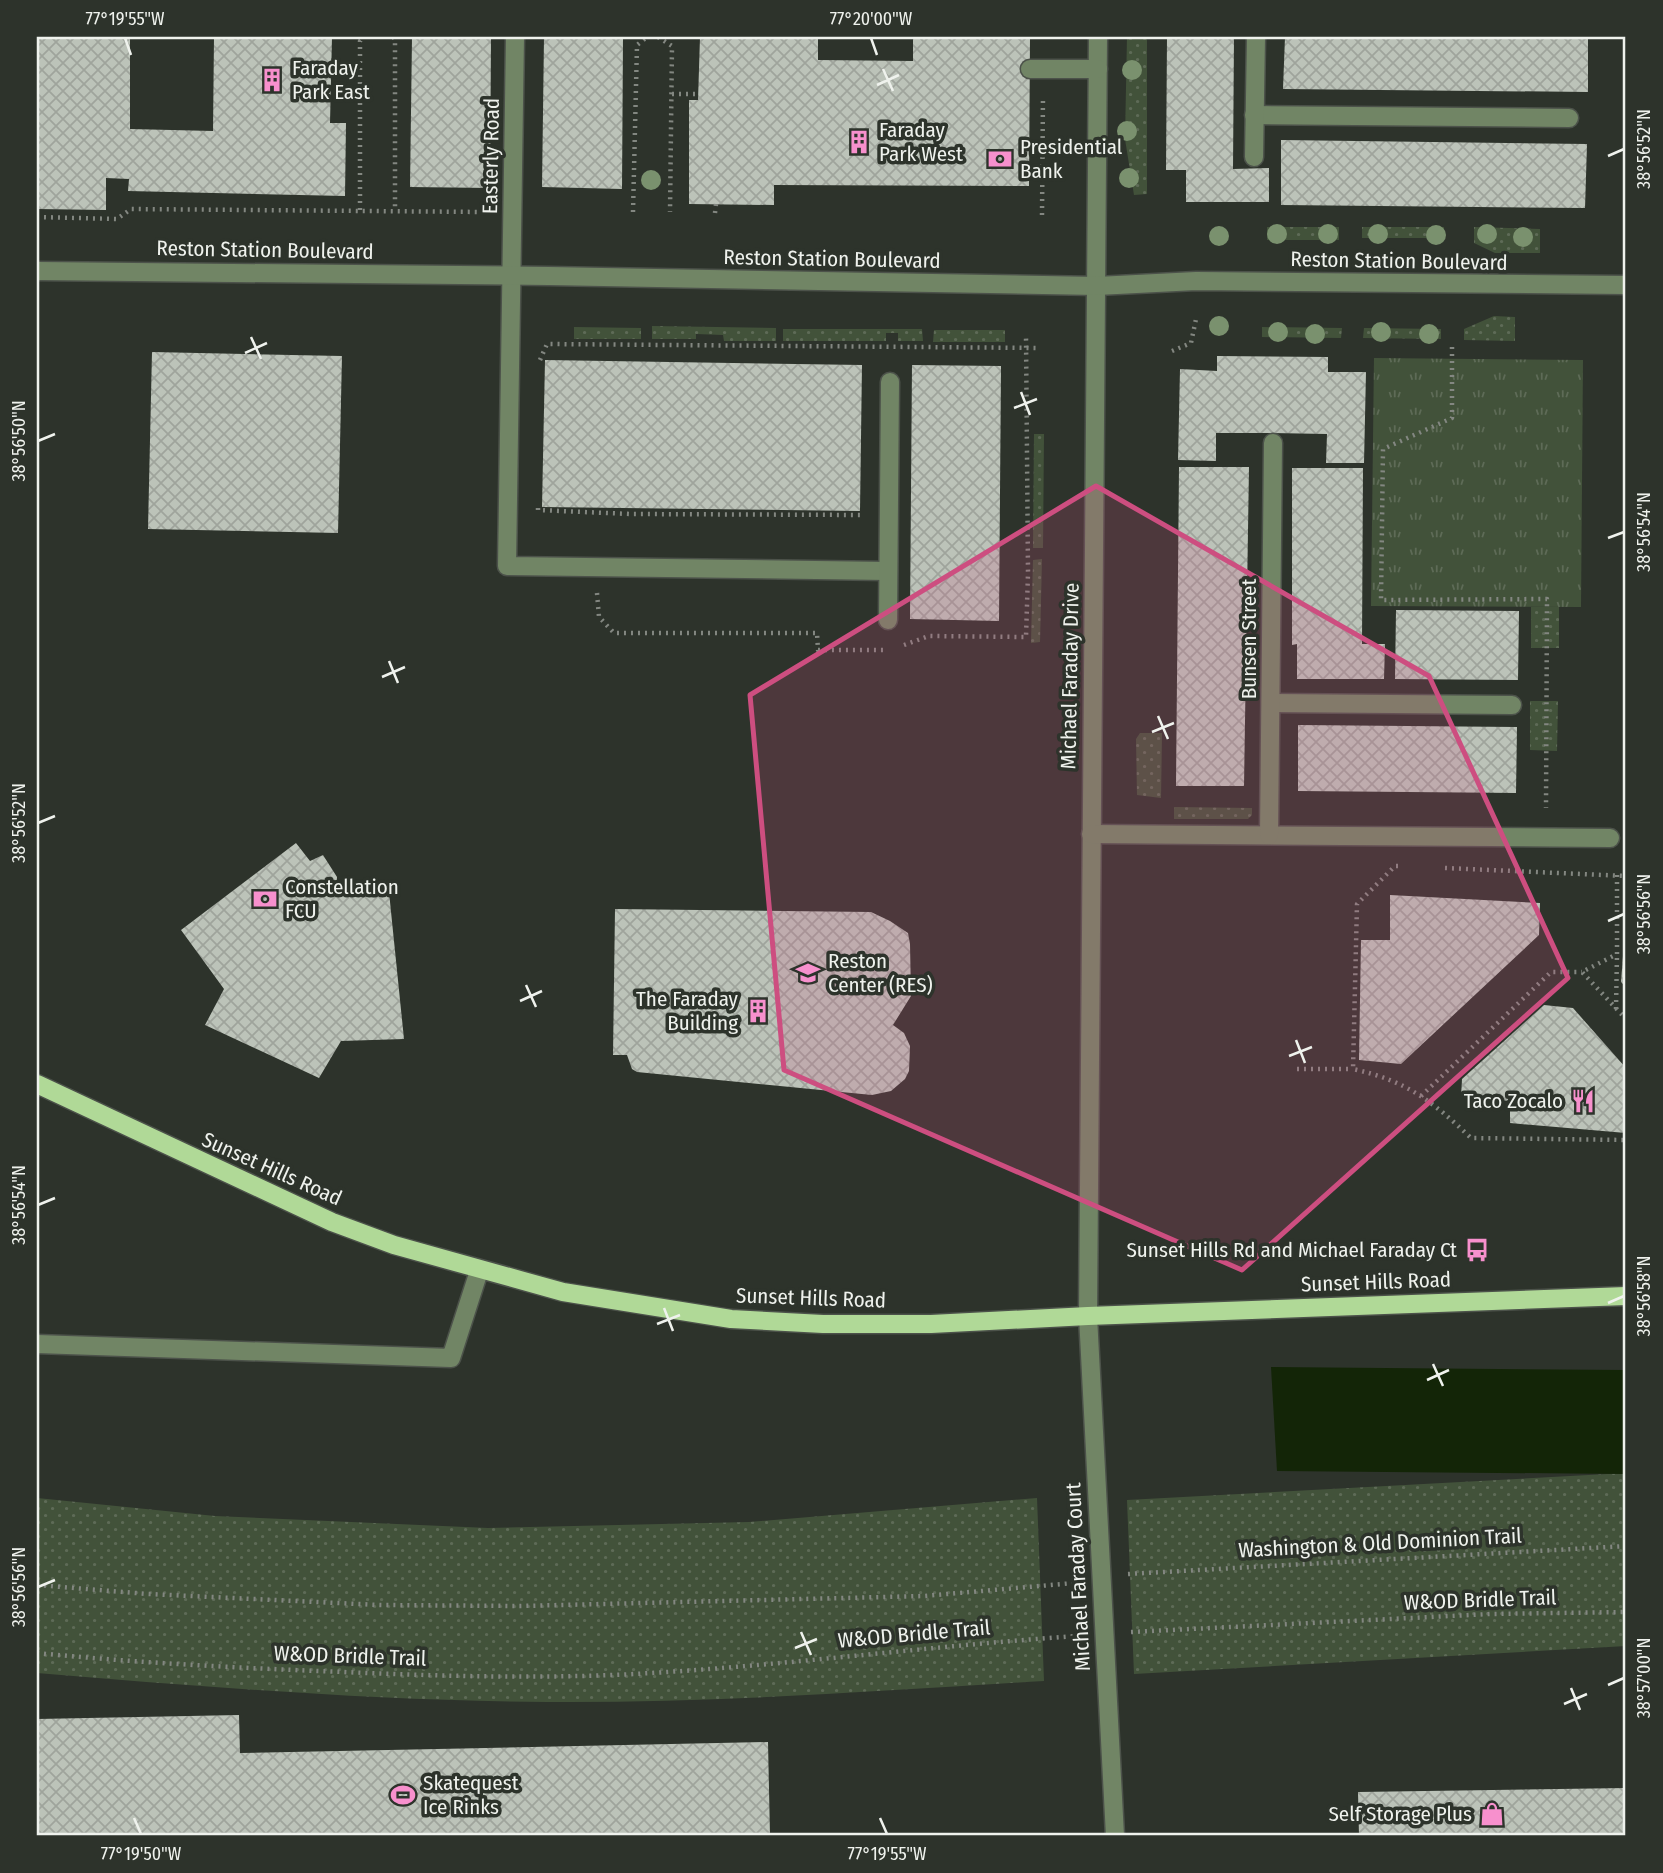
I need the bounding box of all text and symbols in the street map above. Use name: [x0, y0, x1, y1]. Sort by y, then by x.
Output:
text: 77°19'55"W: [86, 8, 165, 30]
text: 77°20'00"W: [830, 8, 913, 30]
place label: Faraday Park East: [292, 55, 370, 105]
building icon: Faraday Park East: [258, 66, 286, 94]
street label: Easterly Road: [477, 98, 505, 214]
text: 38°56'52"N: [1633, 109, 1655, 189]
place label: Faraday Park West: [879, 117, 963, 167]
building icon: Faraday Park West: [845, 128, 873, 156]
place label: Presidential Bank: [1020, 134, 1123, 184]
bank icon: Presidential Bank: [986, 145, 1014, 173]
street label: Reston Station Boulevard: [156, 235, 374, 265]
street label: Reston Station Boulevard: [723, 244, 941, 274]
street label: Reston Station Boulevard: [1290, 246, 1508, 276]
text: 38°56'50"N: [8, 400, 30, 482]
text: 38°56'54"N: [1633, 492, 1655, 572]
street label: Bunsen Street: [1236, 579, 1262, 699]
street label: Michael Faraday Drive: [1055, 582, 1085, 770]
text: 38°56'52"N: [8, 783, 30, 863]
place label: Constellation FCU: [285, 874, 399, 924]
text: 38°56'56"N: [1633, 874, 1655, 954]
bank icon: Constellation FCU: [251, 885, 279, 913]
place label: Reston Center (RES): [828, 948, 933, 998]
school or university icon: Reston Center (RES): [794, 959, 822, 987]
place label: The Faraday Building: [636, 986, 739, 1036]
building icon: The Faraday Building: [744, 997, 772, 1025]
restaurant icon: Taco Zocalo: [1569, 1087, 1597, 1115]
place label: Taco Zocalo: [1464, 1088, 1563, 1114]
street label: Sunset Hills Road: [198, 1127, 346, 1211]
text: 38°56'54"N: [8, 1165, 30, 1245]
bus stop icon: Sunset Hills Rd and Michael Faraday Ct: [1463, 1236, 1491, 1264]
place label: Sunset Hills Rd and Michael Faraday Ct: [1126, 1237, 1457, 1263]
text: 38°56'58"N: [1633, 1256, 1655, 1336]
street label: Sunset Hills Road: [1301, 1266, 1451, 1298]
street label: Sunset Hills Road: [736, 1282, 886, 1314]
street label: Michael Faraday Court: [1060, 1482, 1096, 1672]
street label: Washington & Old Dominion Trail: [1238, 1523, 1523, 1563]
text: 38°56'56"N: [8, 1547, 30, 1627]
street label: W&OD Bridle Trail: [1403, 1584, 1557, 1616]
street label: W&OD Bridle Trail: [837, 1614, 992, 1654]
text: 38°57'00"N: [1633, 1638, 1655, 1718]
street label: W&OD Bridle Trail: [273, 1640, 427, 1672]
place label: Skatequest Ice Rinks: [423, 1770, 519, 1820]
sports icon: Skatequest Ice Rinks: [389, 1781, 417, 1809]
shop icon: Self Storage Plus: [1478, 1800, 1506, 1828]
place label: Self Storage Plus: [1328, 1801, 1472, 1827]
text: 77°19'50"W: [101, 1843, 182, 1865]
text: 77°19'55"W: [848, 1843, 927, 1865]

